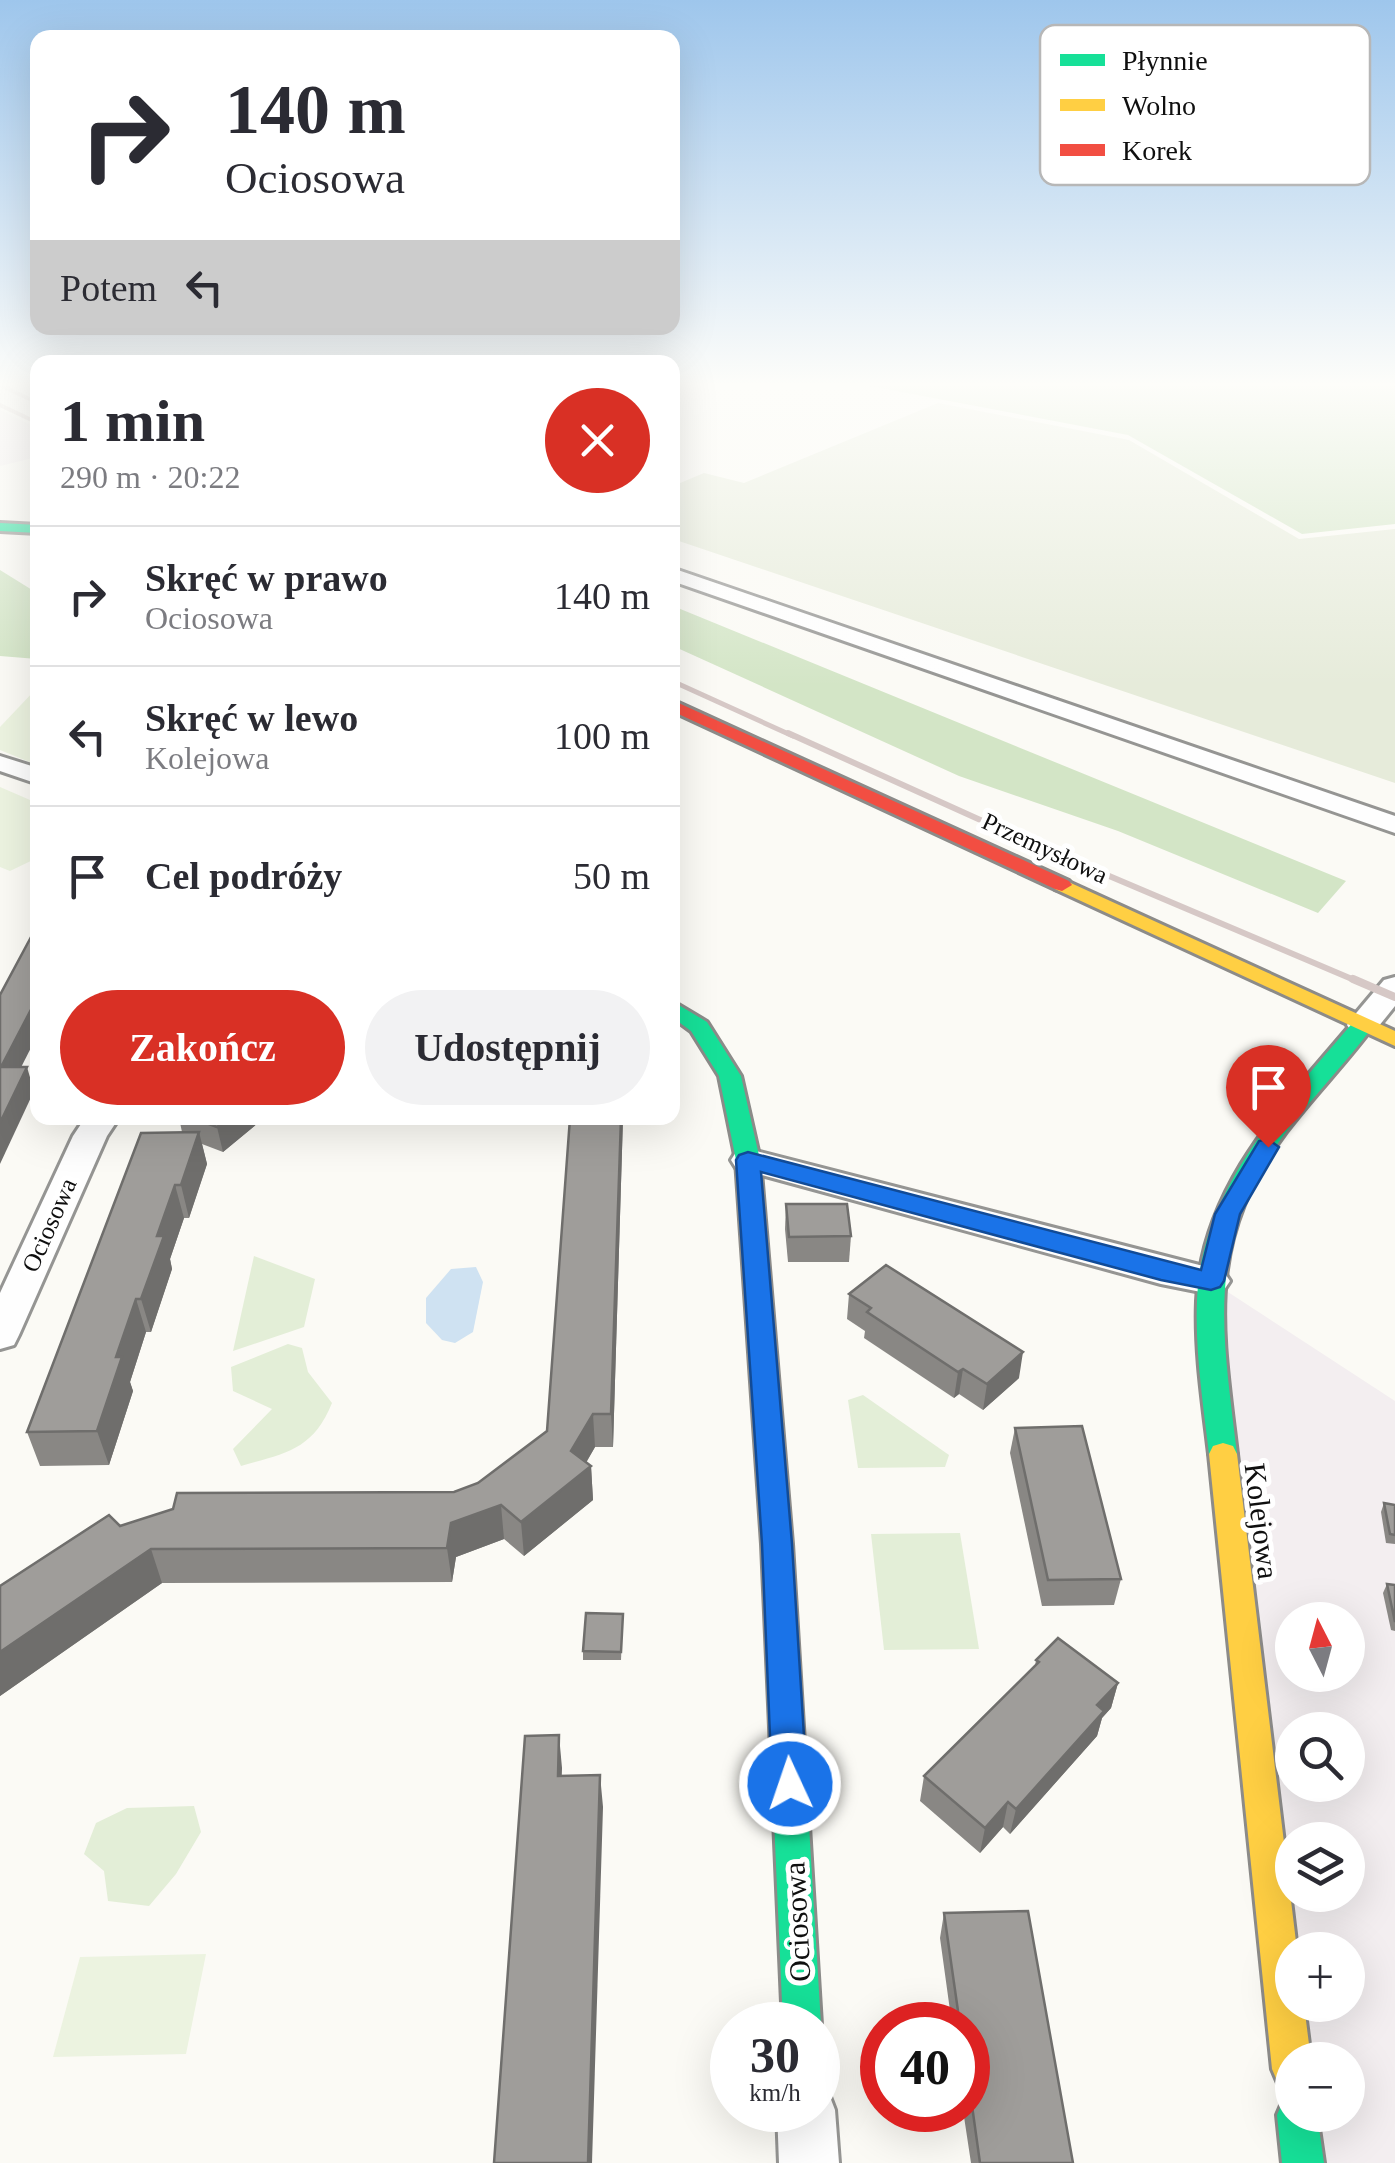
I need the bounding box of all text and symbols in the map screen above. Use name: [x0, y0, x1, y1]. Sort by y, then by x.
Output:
legend: [1040, 25, 1370, 185]
text: Płynnie: [1122, 45, 1208, 76]
icon: right: [60, 70, 190, 200]
text: 140 m: [225, 71, 406, 148]
text: Wolno: [1122, 90, 1196, 121]
text: Korek: [1122, 135, 1192, 166]
text: Ociosowa: [225, 153, 405, 203]
icon: left: [177, 260, 232, 315]
text: Potem: [60, 267, 157, 309]
text: 1 min: [60, 388, 205, 454]
button: close: [545, 388, 650, 493]
text: 290 m · 20:22: [60, 459, 240, 495]
text: Skręć w prawo: [145, 557, 388, 599]
icon: right: [60, 569, 115, 624]
text: 140 m: [554, 575, 650, 617]
text: Ociosowa: [145, 600, 273, 636]
text: Skręć w lewo: [145, 697, 358, 739]
icon: left: [60, 709, 115, 764]
text: 100 m: [554, 715, 650, 757]
text: Kolejowa: [145, 740, 269, 776]
street label: Przemysłowa: [978, 807, 1112, 889]
icon: arrive: [60, 849, 115, 904]
text: Cel podróży: [145, 855, 342, 897]
text: 50 m: [573, 855, 650, 897]
button: Zakończ: [60, 990, 345, 1105]
button: Udostępnij: [365, 990, 650, 1105]
pin: [1226, 1045, 1311, 1148]
icon: arrive: [1241, 1060, 1296, 1115]
street label: Ociosowa: [16, 1174, 82, 1276]
street label: Kolejowa: [1239, 1461, 1285, 1581]
north arrow: [1275, 1602, 1365, 1692]
map controls: [1275, 1602, 1365, 2132]
button: search: [1275, 1712, 1365, 1802]
position arrow: [738, 1732, 842, 1836]
button: layers: [1275, 1822, 1365, 1912]
street label: Ociosowa: [777, 1861, 817, 1983]
button: +: [1275, 1932, 1365, 2022]
speed limit sign: 40: [860, 2002, 990, 2132]
text: 30: [750, 2027, 800, 2083]
button: −: [1275, 2042, 1365, 2132]
text: km/h: [749, 2079, 801, 2106]

